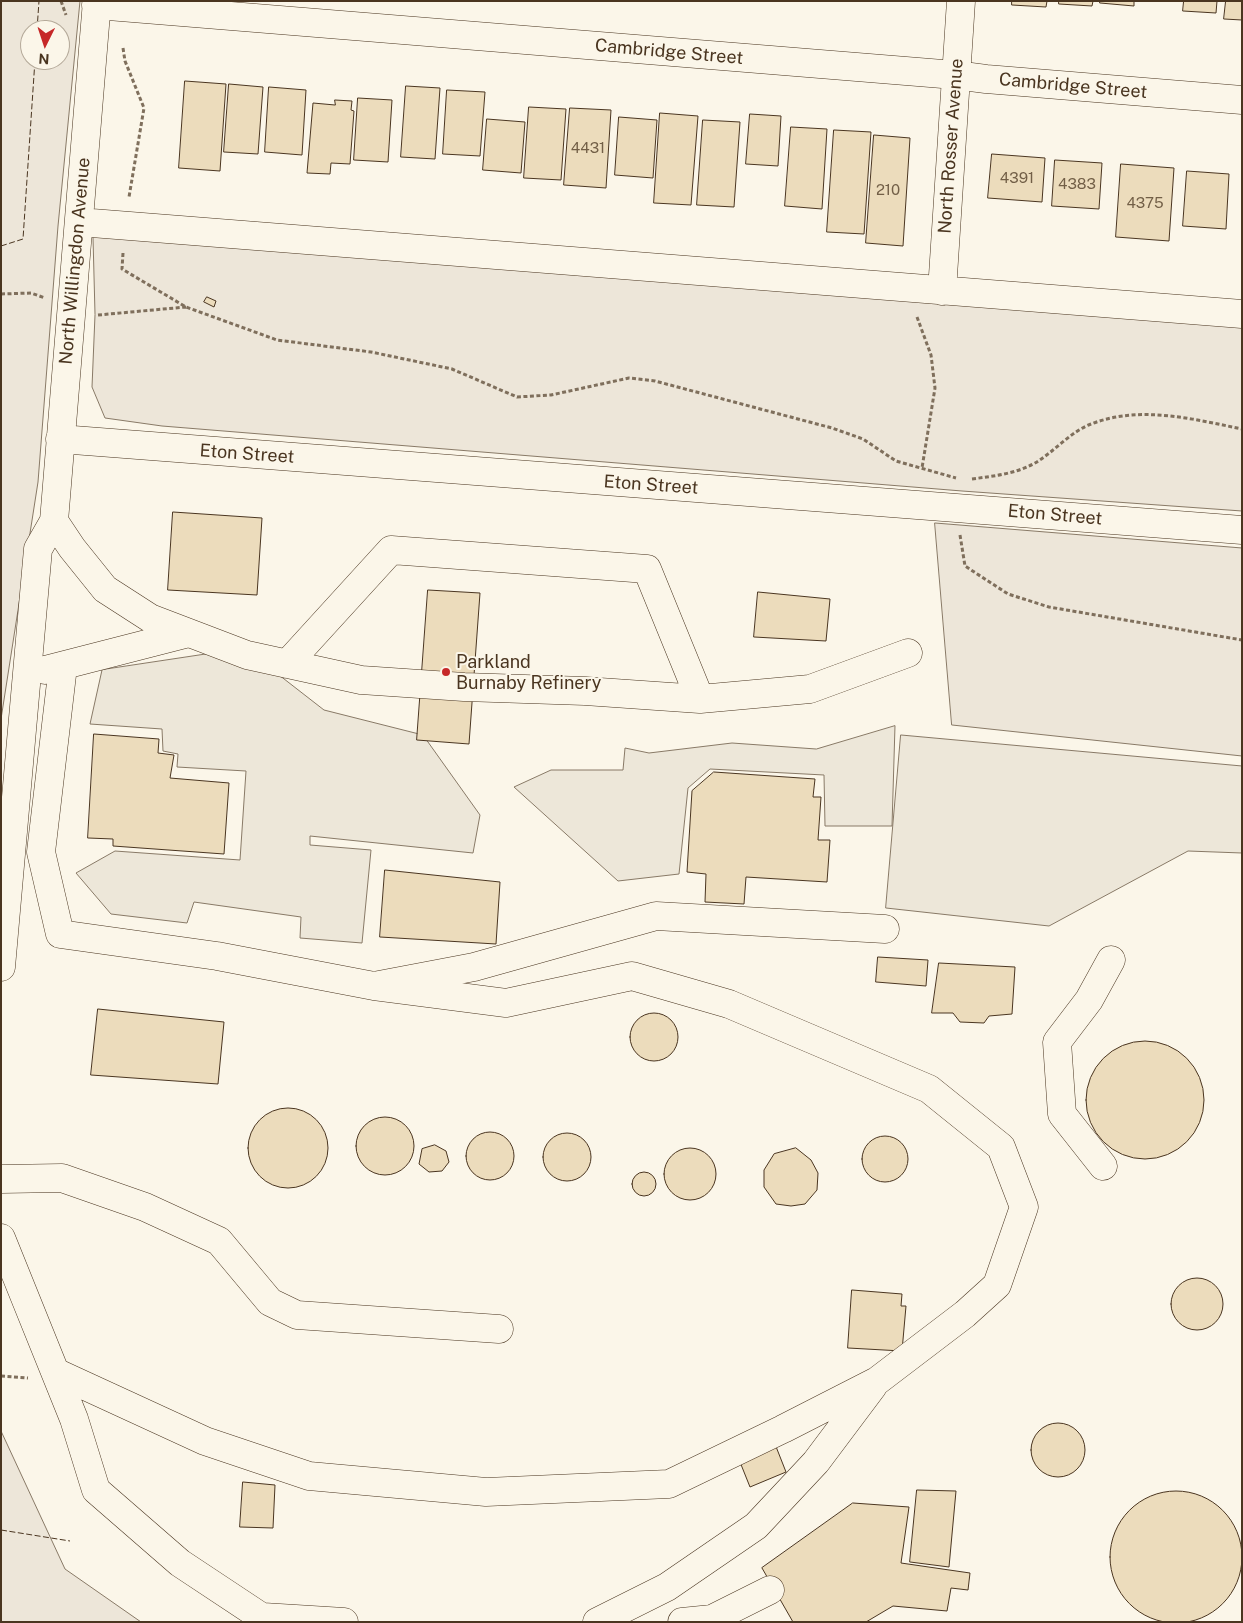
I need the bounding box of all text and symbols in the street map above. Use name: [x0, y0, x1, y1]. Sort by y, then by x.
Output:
north arrow: [20, 20, 70, 70]
street label: Cambridge Street: [594, 35, 744, 69]
text: N: [38, 51, 50, 67]
street label: North Rosser Avenue: [934, 58, 968, 234]
street label: Cambridge Street: [998, 69, 1148, 103]
house number: 4431: [571, 139, 605, 157]
street label: North Willingdon Avenue: [55, 157, 95, 365]
house number: 4391: [1000, 169, 1034, 187]
house number: 4383: [1058, 175, 1096, 193]
house number: 210: [876, 181, 900, 199]
house number: 4375: [1126, 194, 1164, 212]
street label: Eton Street: [199, 440, 295, 468]
street label: Eton Street: [603, 471, 699, 499]
street label: Eton Street: [1007, 500, 1103, 530]
place label: Parkland Burnaby Refinery: [456, 651, 601, 694]
marker: Parkland Burnaby Refinery: [440, 666, 452, 678]

